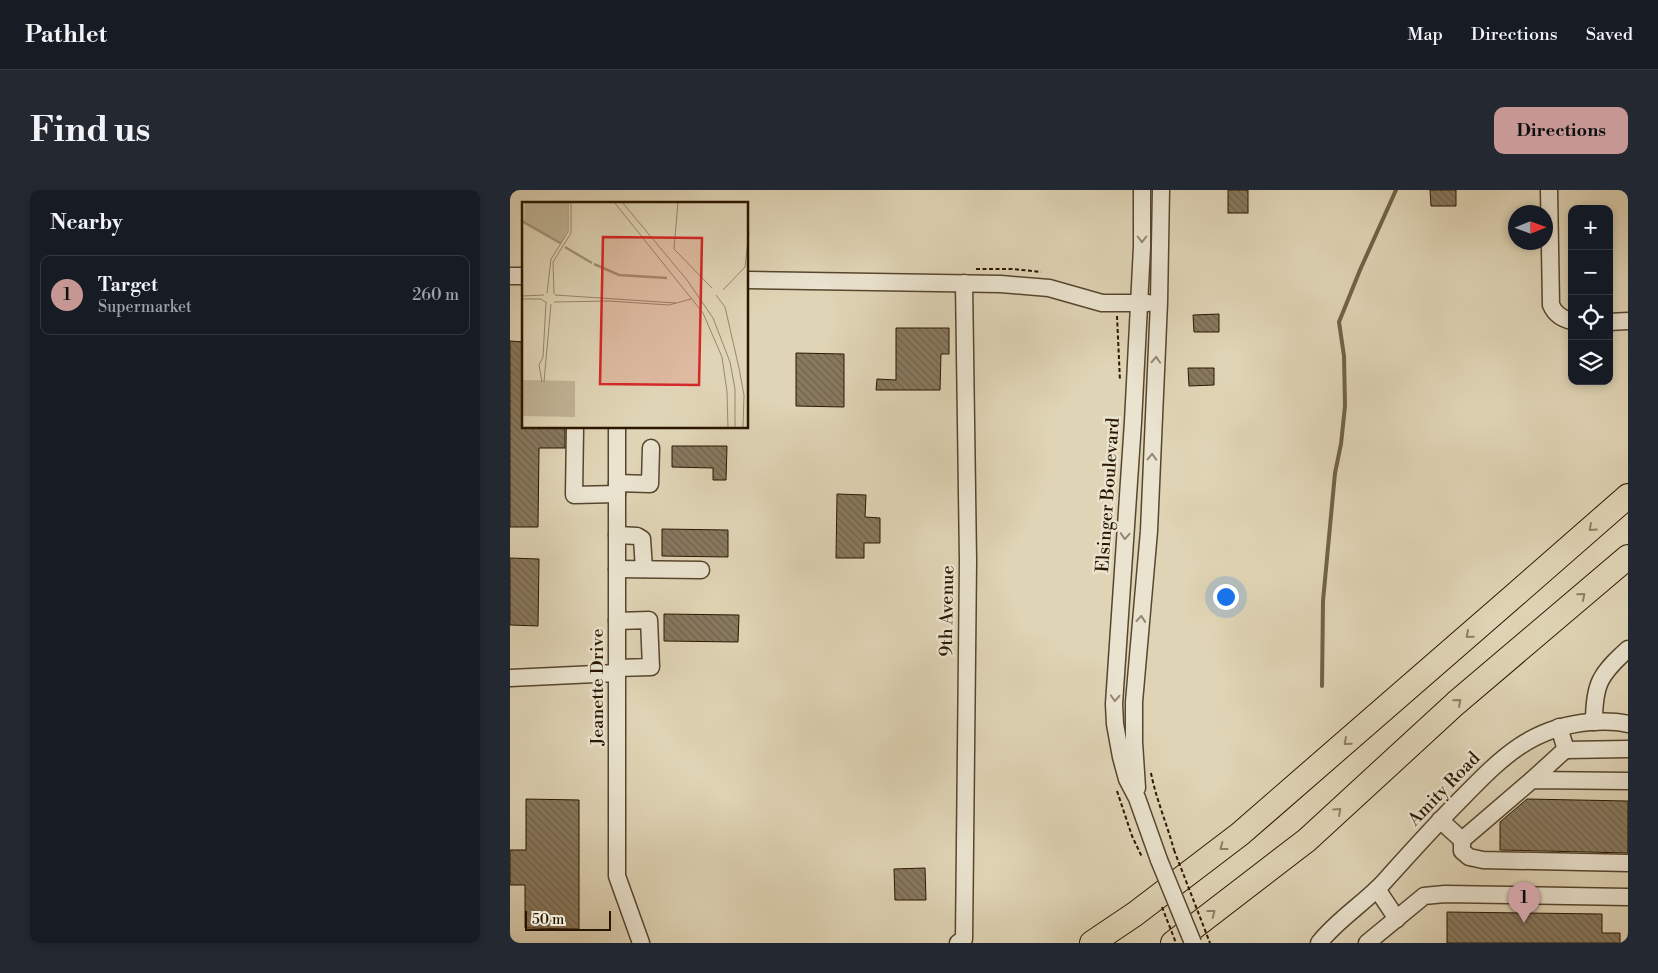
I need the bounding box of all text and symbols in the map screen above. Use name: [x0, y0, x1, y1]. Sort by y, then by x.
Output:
text: Pathlet: [25, 20, 107, 50]
text: Map: [1407, 23, 1443, 46]
text: Directions: [1471, 23, 1558, 46]
text: Saved: [1586, 23, 1633, 46]
button: Directions: [1494, 107, 1628, 154]
text: Find us: [30, 109, 150, 152]
inset map: [522, 202, 749, 429]
north arrow: [1508, 205, 1553, 250]
map controls: [1568, 205, 1613, 385]
button: +: [1568, 205, 1613, 250]
text: Nearby: [50, 210, 123, 236]
one-way arrow: [1137, 235, 1147, 243]
button: −: [1568, 250, 1613, 295]
text: Target: [98, 273, 158, 297]
text: 1: [63, 285, 71, 305]
text: 260 m: [412, 285, 459, 305]
button: locate: [1568, 295, 1613, 340]
text: Supermarket: [98, 297, 192, 317]
button: layers: [1568, 340, 1613, 385]
one-way arrow: [1150, 356, 1161, 364]
street label: Elsinger Boulevard: [1091, 416, 1125, 573]
one-way arrow: [1147, 453, 1157, 461]
one-way arrow: [1588, 522, 1597, 531]
one-way arrow: [1120, 532, 1131, 540]
street label: 9th Avenue: [935, 565, 959, 657]
your location: [1213, 584, 1239, 610]
one-way arrow: [1576, 594, 1585, 602]
one-way arrow: [1136, 615, 1147, 623]
street label: Jeanette Drive: [586, 629, 609, 746]
one-way arrow: [1466, 629, 1475, 638]
one-way arrow: [1109, 694, 1120, 702]
one-way arrow: [1453, 699, 1462, 708]
one-way arrow: [1343, 736, 1352, 745]
street label: Amity Road: [1402, 747, 1486, 832]
one-way arrow: [1333, 808, 1342, 817]
one-way arrow: [1219, 841, 1229, 850]
pin: 1: [1508, 882, 1540, 923]
scale bar: [525, 908, 611, 931]
text: 50 m: [532, 911, 564, 929]
one-way arrow: [1206, 911, 1215, 919]

